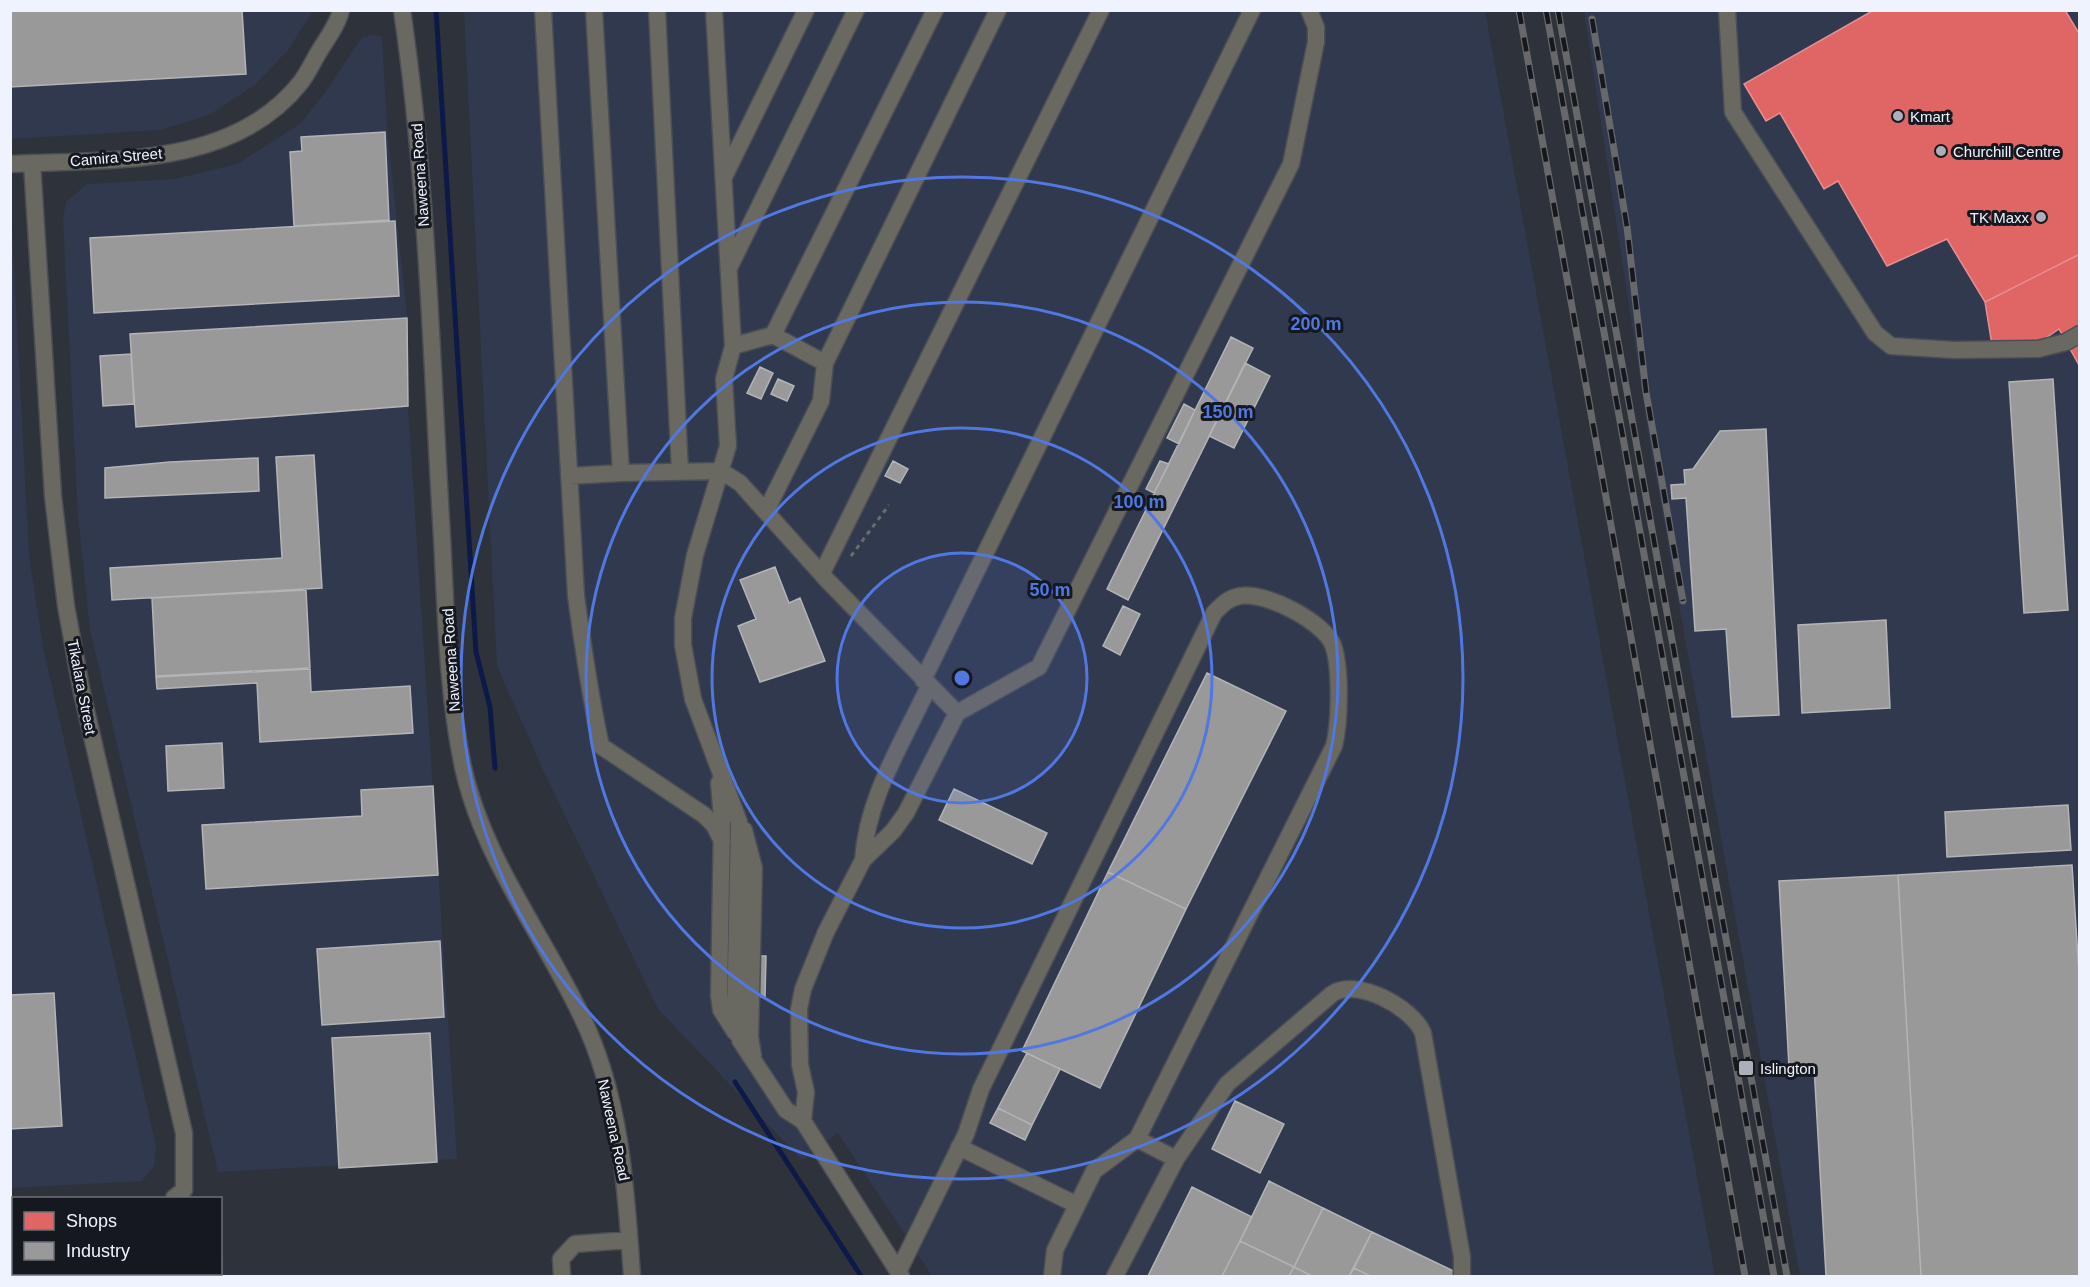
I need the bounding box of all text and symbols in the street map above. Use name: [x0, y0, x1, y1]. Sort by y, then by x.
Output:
place label: Kmart: [1910, 108, 1951, 125]
marker: Kmart: [1891, 109, 1905, 123]
street label: Naweena Road: [408, 123, 432, 227]
place label: Churchill Centre: [1953, 143, 2061, 160]
street label: Camira Street: [69, 144, 164, 169]
marker: Churchill Centre: [1934, 144, 1948, 158]
place label: TK Maxx: [1970, 209, 2029, 226]
marker: TK Maxx: [2034, 210, 2048, 224]
text: 200 m: [1290, 314, 1342, 334]
text: 150 m: [1202, 402, 1254, 422]
text: 100 m: [1113, 492, 1165, 512]
text: 50 m: [1029, 580, 1071, 600]
street label: Naweena Road: [439, 608, 463, 712]
street label: Tikalara Street: [64, 638, 100, 737]
centre of rings: [952, 668, 972, 688]
marker: Islington: [1737, 1059, 1755, 1077]
place label: Islington: [1760, 1060, 1816, 1077]
street label: Naweena Road: [595, 1078, 633, 1182]
legend: [12, 1197, 222, 1275]
text: Shops: [66, 1211, 117, 1231]
text: Industry: [66, 1241, 130, 1261]

